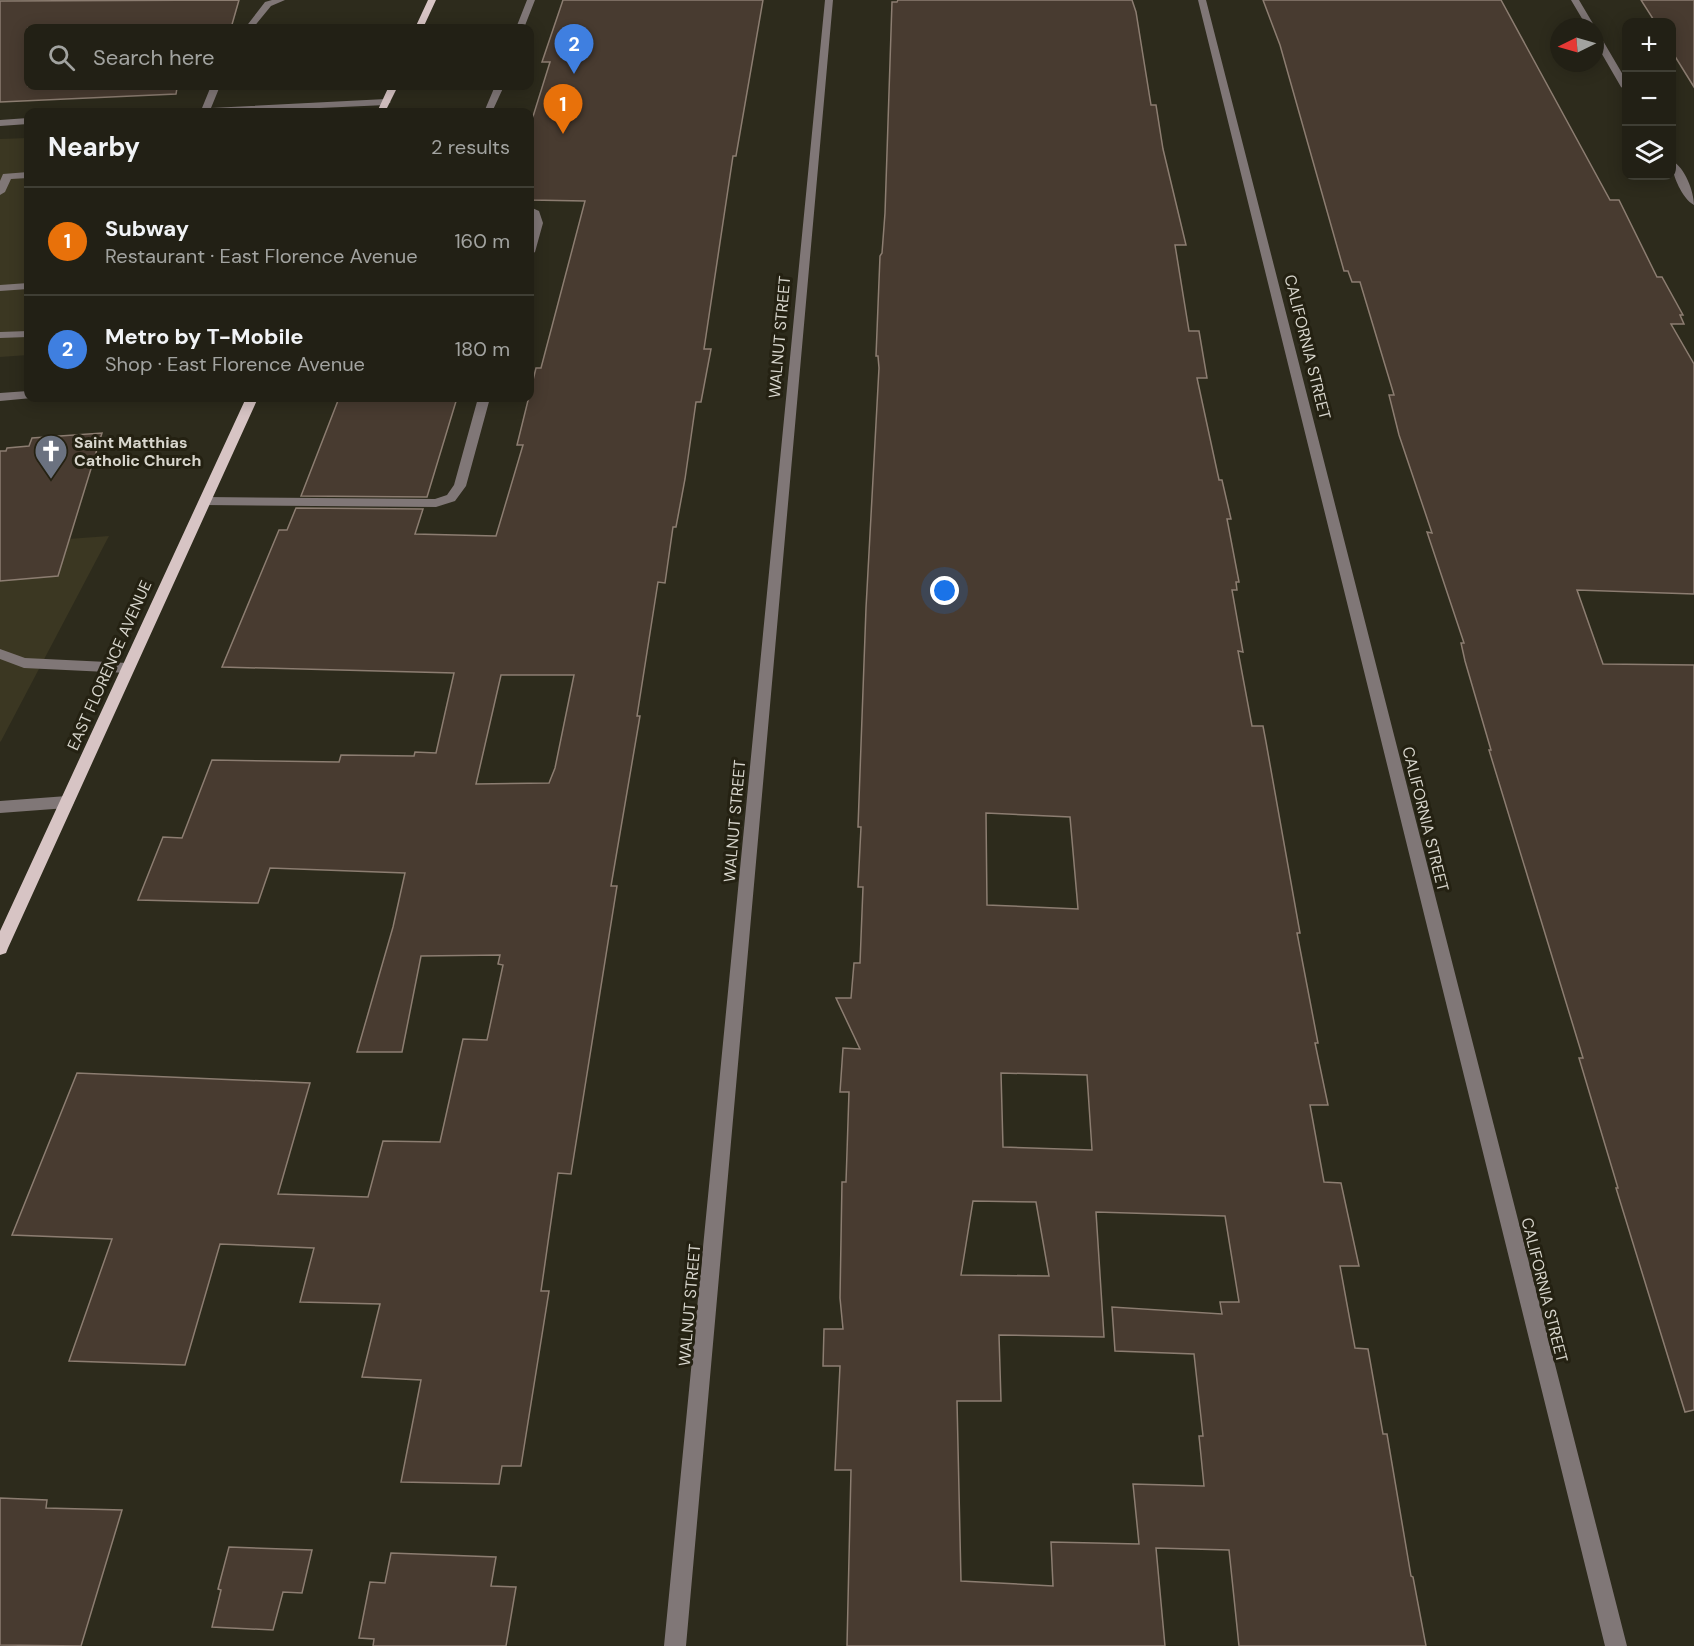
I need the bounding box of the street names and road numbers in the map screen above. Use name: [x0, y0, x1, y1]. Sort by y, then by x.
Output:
street label: CALIFORNIA STREET: [1279, 272, 1336, 422]
street label: WALNUT STREET: [764, 275, 795, 399]
street label: EAST FLORENCE AVENUE: [62, 577, 156, 754]
street label: CALIFORNIA STREET: [1397, 744, 1454, 894]
street label: WALNUT STREET: [719, 759, 750, 883]
street label: CALIFORNIA STREET: [1516, 1215, 1573, 1365]
street label: WALNUT STREET: [674, 1243, 705, 1367]

